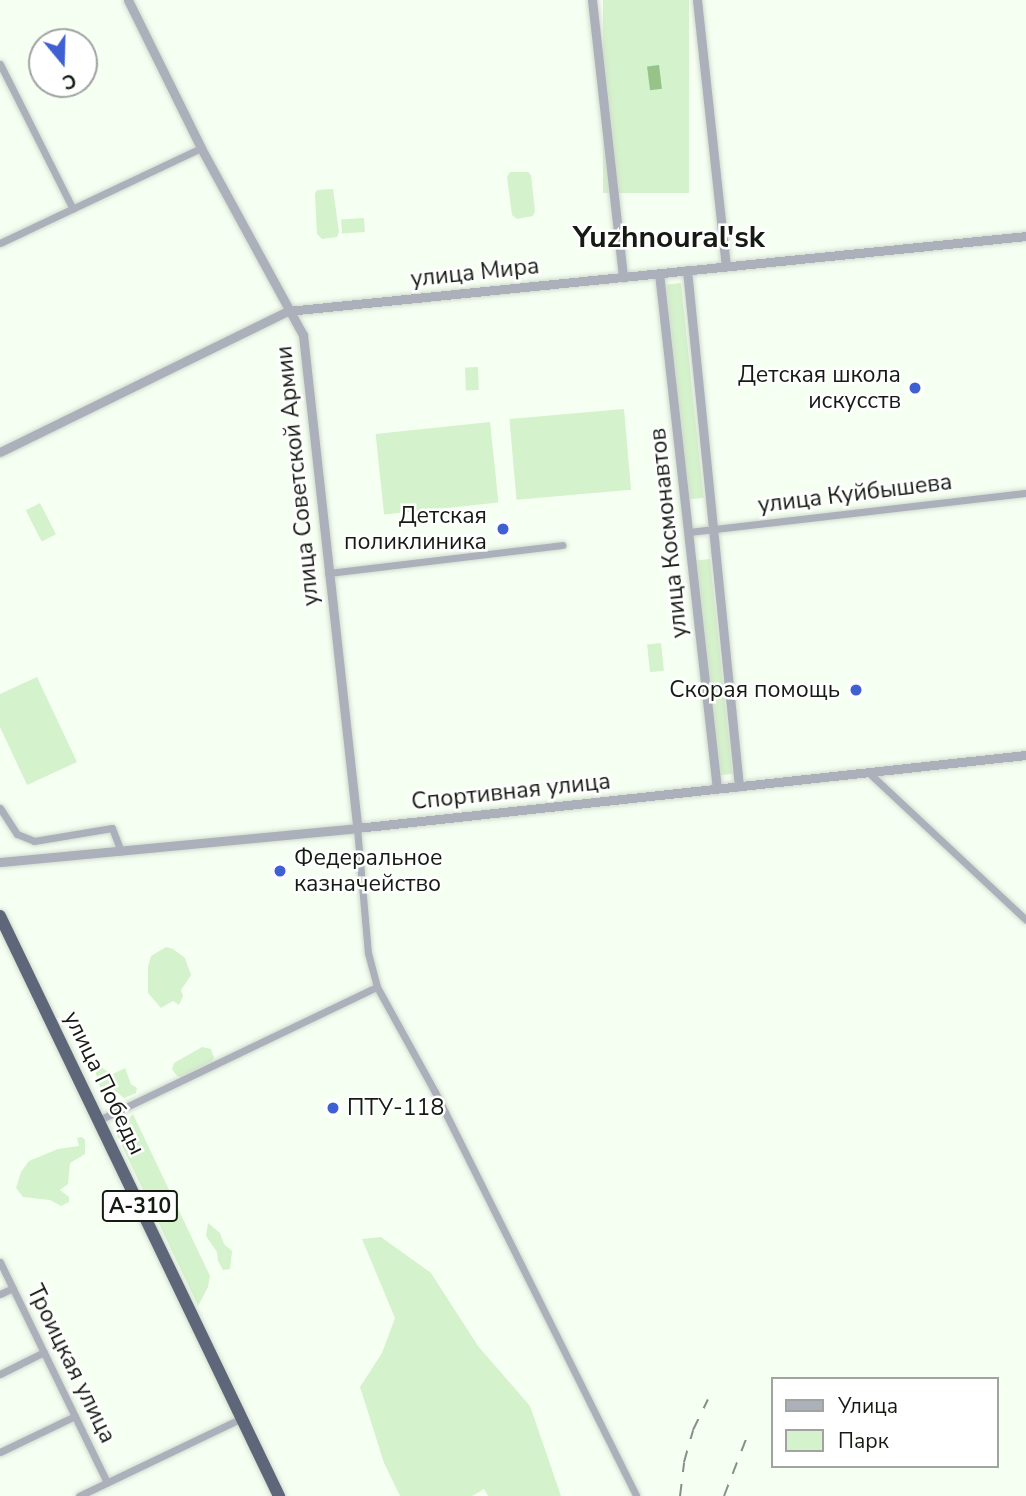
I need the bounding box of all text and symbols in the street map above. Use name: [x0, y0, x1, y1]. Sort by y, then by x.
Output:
north arrow: [28, 28, 98, 98]
text: С: [59, 67, 80, 95]
district label: Yuzhnoural'sk: [573, 220, 765, 256]
street label: улица Мира: [409, 253, 541, 293]
street label: улица Советской Армии: [271, 345, 325, 607]
place label: Детская школа искусств: [738, 361, 901, 415]
marker: Детская школа искусств: [907, 380, 923, 396]
street label: улица Космонавтов: [644, 427, 694, 639]
street label: улица Куйбышева: [756, 468, 954, 520]
place label: Детская поликлиника: [344, 502, 487, 556]
marker: Детская поликлиника: [493, 519, 513, 539]
place label: Скорая помощь: [669, 676, 840, 704]
marker: Скорая помощь: [846, 680, 866, 700]
street label: Спортивная улица: [410, 768, 612, 816]
place label: Федеральное казначейство: [294, 844, 443, 898]
marker: Федеральное казначейство: [272, 863, 288, 879]
street label: улица Победы: [57, 1007, 151, 1159]
place label: ПТУ-118: [347, 1094, 444, 1122]
marker: ПТУ-118: [325, 1100, 341, 1116]
road number: А-310: [102, 1188, 178, 1224]
street label: Троицкая улица: [21, 1280, 121, 1448]
legend: [771, 1377, 998, 1468]
text: Улица: [838, 1392, 898, 1420]
text: Парк: [838, 1427, 889, 1455]

